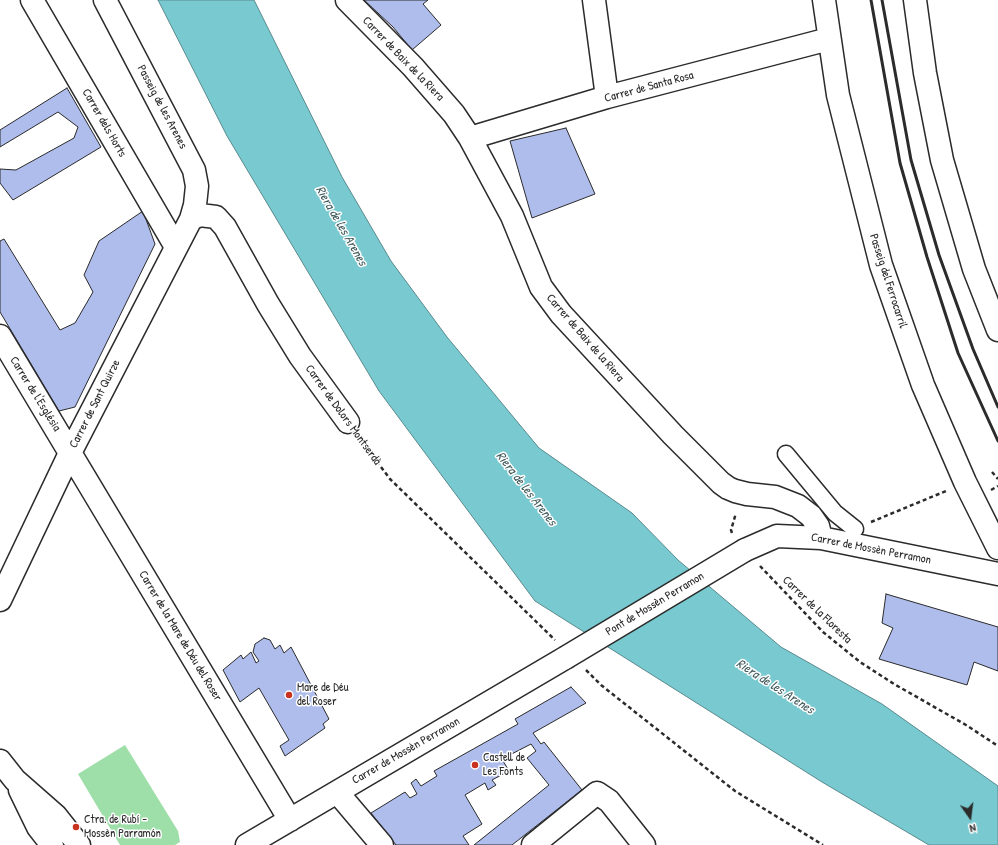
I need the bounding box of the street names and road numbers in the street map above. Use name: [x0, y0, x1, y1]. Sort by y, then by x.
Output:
street label: Carrer de Baix de la Riera: [359, 14, 447, 104]
street label: Passeig de les Arenes: [134, 63, 190, 151]
street label: Carrer de Santa Rosa: [603, 68, 695, 106]
street label: Carrer dels Horts: [79, 86, 129, 160]
street label: Passeig del Ferrocarril: [866, 232, 910, 330]
street label: Carrer de Baix de la Riera: [543, 291, 627, 385]
street label: Carrer de l'Església: [6, 354, 64, 434]
street label: Carrer de Sant Quirze: [66, 357, 124, 451]
street label: Carrer de Dolors Montserdà: [302, 362, 384, 468]
street label: Carrer de Mossèn Perramon: [810, 530, 932, 568]
street label: Carrer de la Mare de Déu del Roser: [135, 568, 225, 704]
street label: Pont de Mossèn Perramon: [603, 569, 707, 639]
street label: Carrer de la Floresta: [779, 573, 855, 647]
street label: Carrer de Mossèn Perramon: [350, 714, 462, 788]

